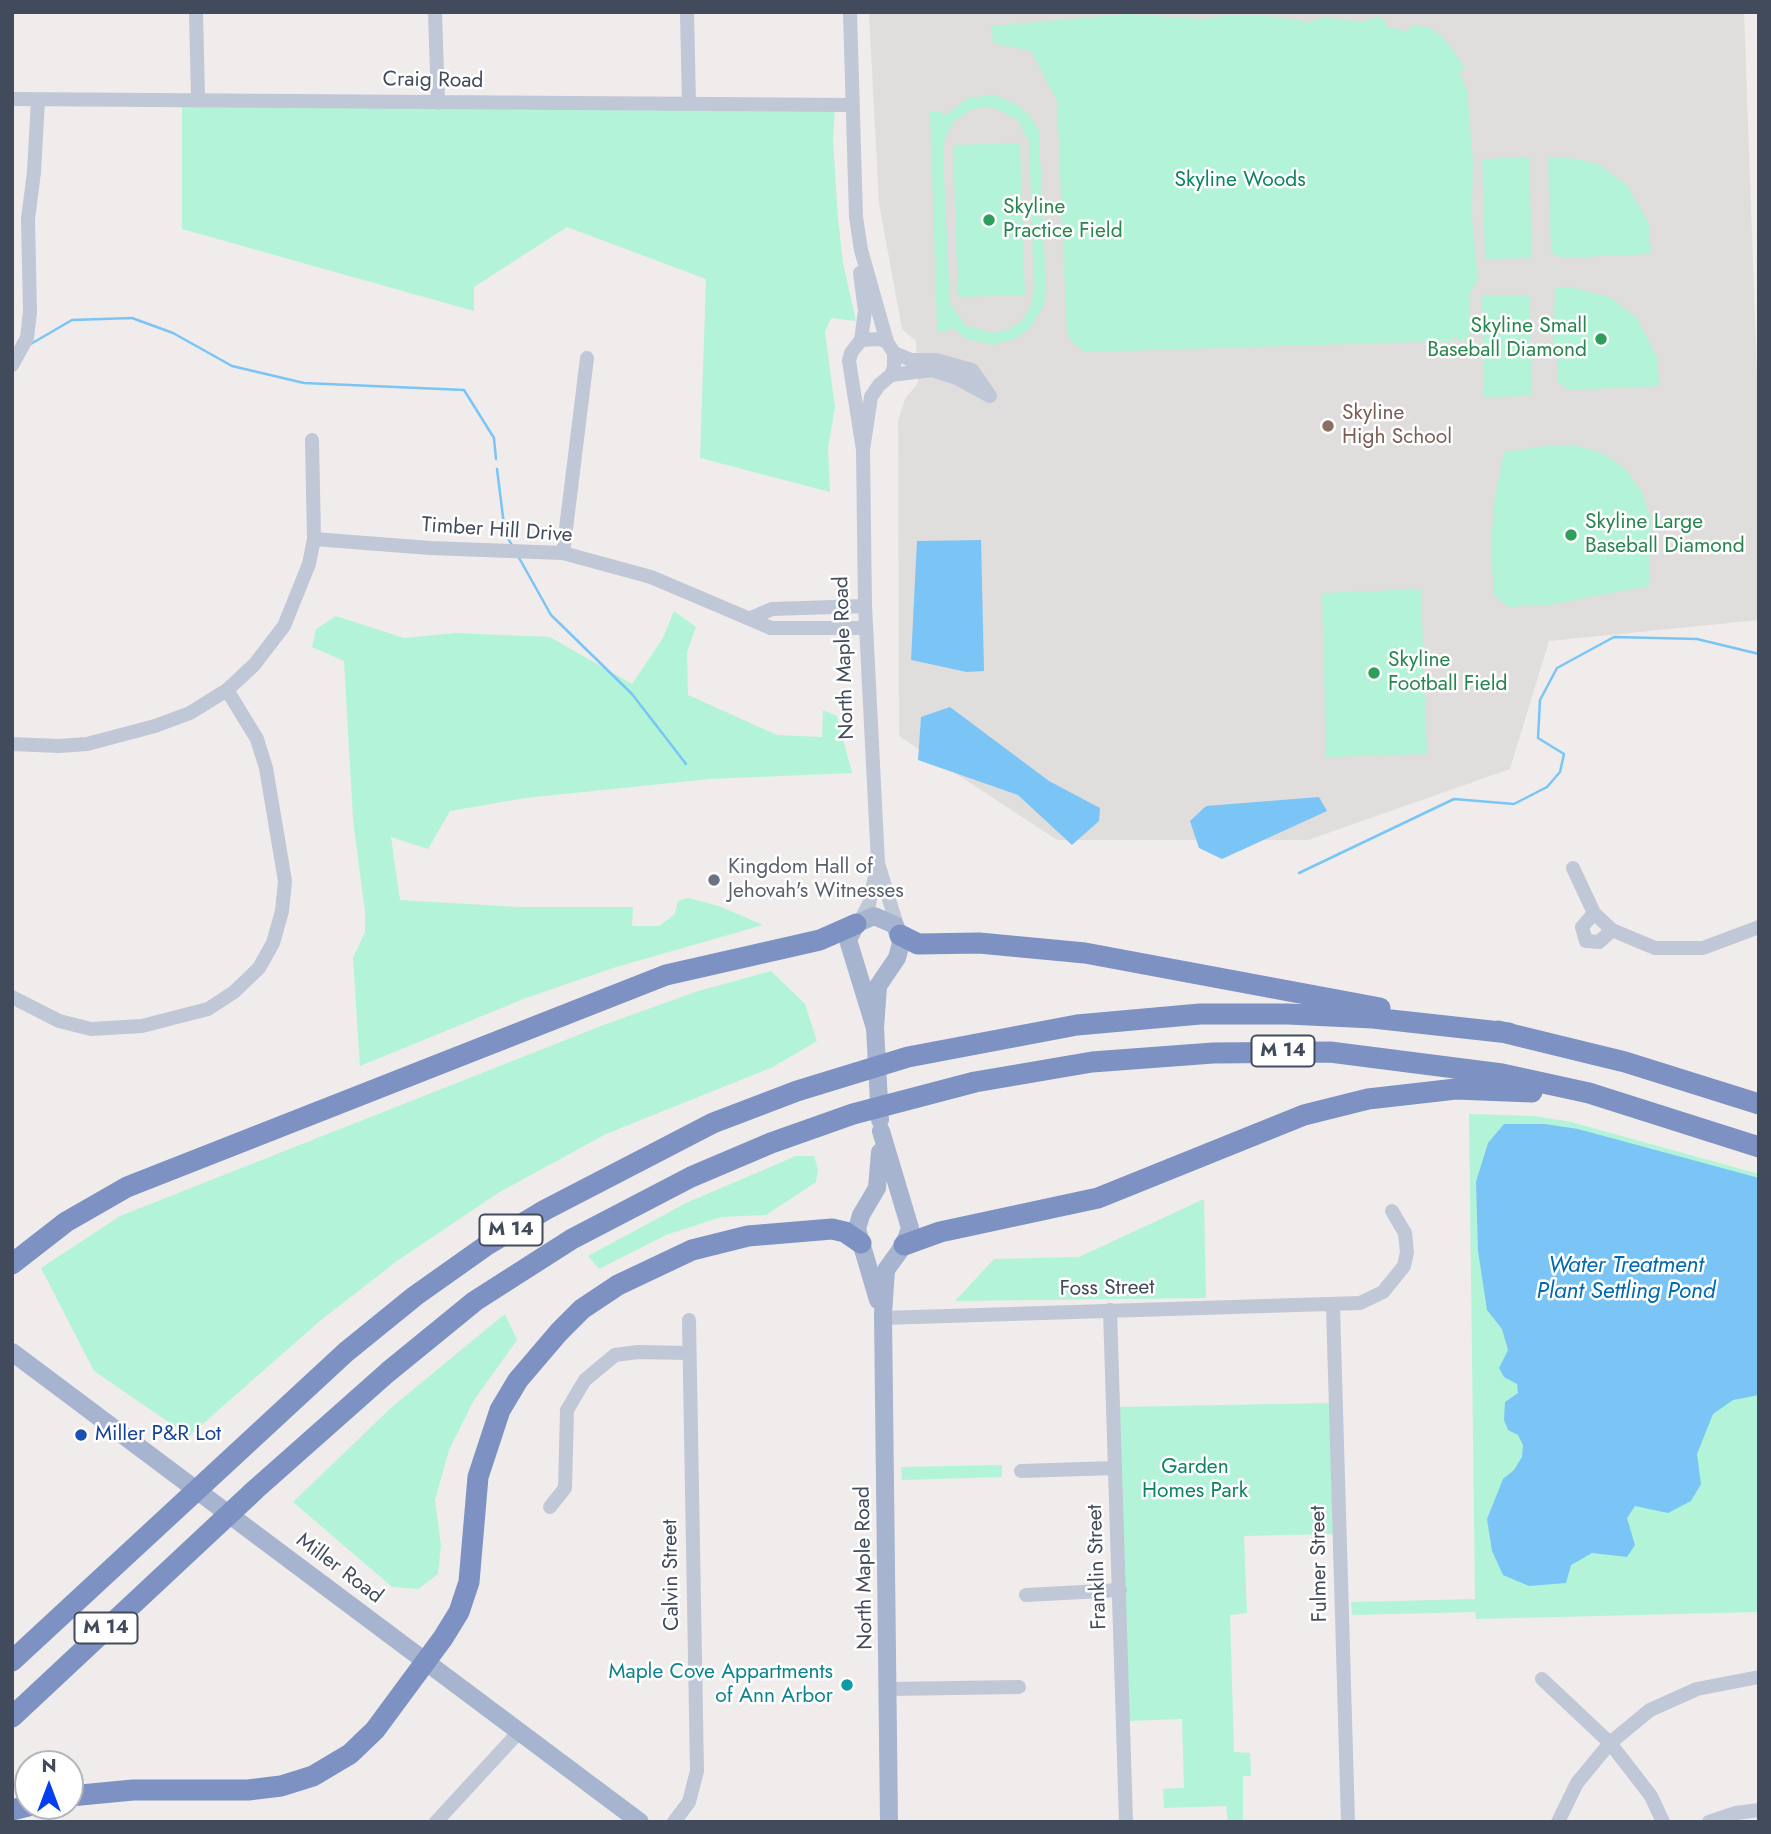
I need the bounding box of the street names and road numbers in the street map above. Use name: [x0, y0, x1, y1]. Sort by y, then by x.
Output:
street label: Craig Road: [382, 68, 484, 94]
street label: Timber Hill Drive: [421, 513, 573, 549]
street label: North Maple Road: [830, 576, 860, 740]
road number: M 14: [1252, 1036, 1314, 1066]
road number: M 14: [480, 1214, 542, 1246]
street label: Foss Street: [1059, 1276, 1155, 1302]
street label: North Maple Road: [851, 1486, 879, 1650]
street label: Franklin Street: [1083, 1504, 1113, 1630]
street label: Fulmer Street: [1306, 1505, 1334, 1623]
street label: Calvin Street: [658, 1519, 686, 1631]
street label: Miller Road: [291, 1528, 387, 1610]
road number: M 14: [74, 1612, 138, 1644]

